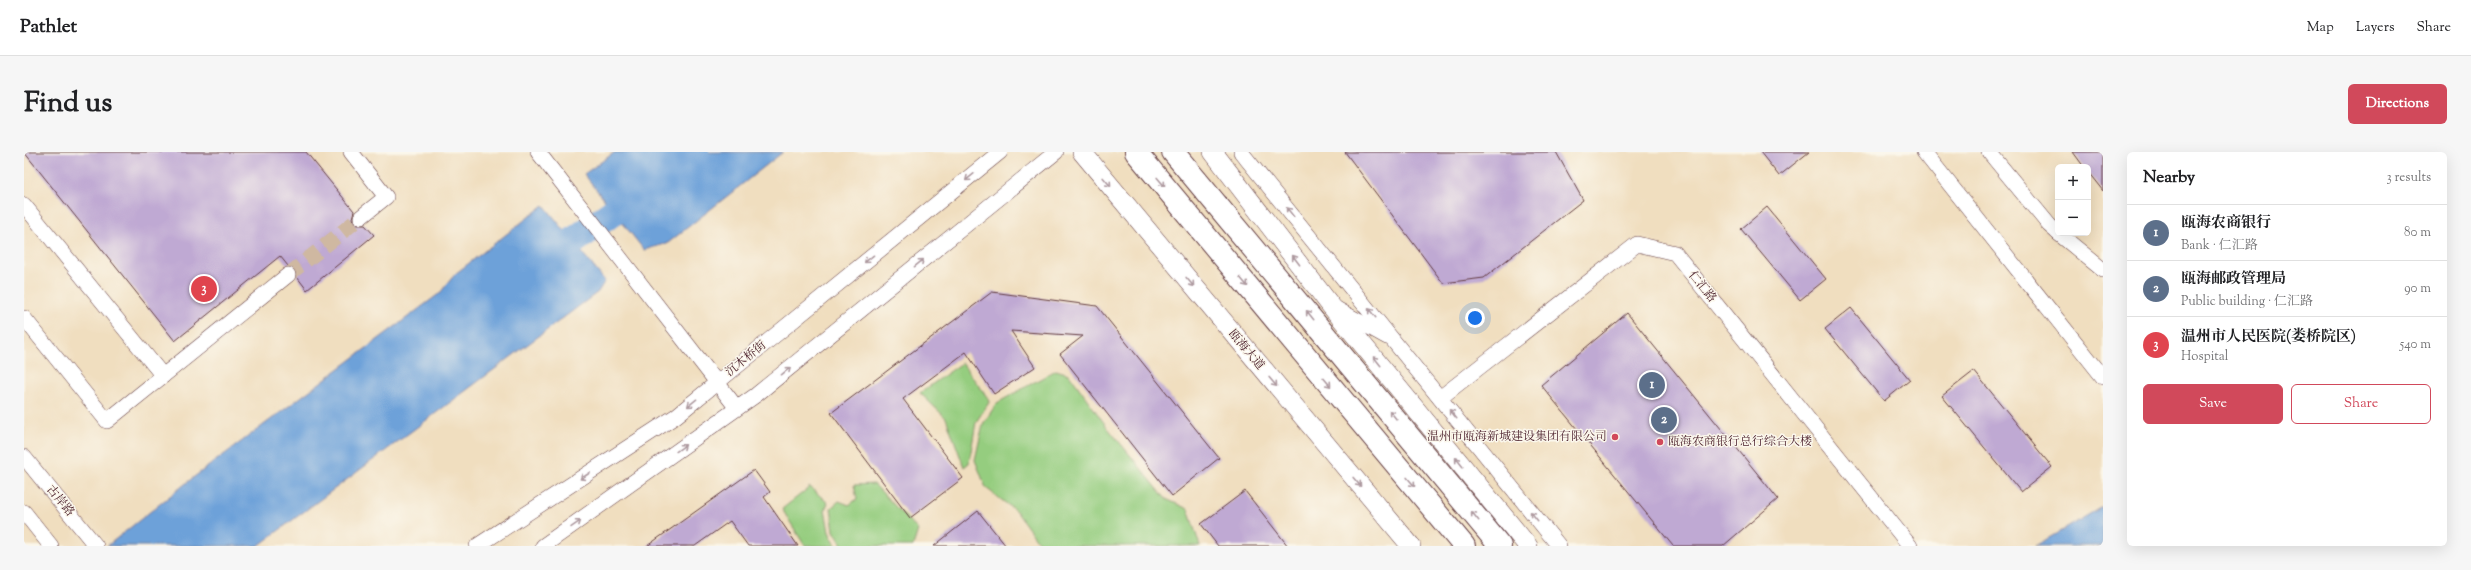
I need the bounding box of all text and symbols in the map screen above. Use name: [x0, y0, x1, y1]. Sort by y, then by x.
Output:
text: Pathlet: [20, 14, 77, 41]
text: Map: [2307, 18, 2334, 38]
text: Layers: [2356, 18, 2394, 38]
text: Share: [2416, 18, 2451, 38]
text: Find us: [24, 84, 112, 124]
button: Directions: [2348, 84, 2447, 124]
map controls: [2055, 164, 2091, 236]
button: +: [2055, 164, 2091, 200]
text: Nearby: [2143, 166, 2195, 190]
text: 3 results: [2386, 169, 2431, 187]
one-way arrow: [964, 172, 975, 181]
one-way arrow: [1103, 177, 1112, 187]
one-way arrow: [1157, 177, 1166, 187]
button: −: [2055, 200, 2091, 236]
one-way arrow: [1286, 206, 1294, 217]
text: 瓯海农商银行: [2181, 213, 2271, 234]
text: 1: [2154, 224, 2158, 242]
text: 80 m: [2404, 224, 2431, 242]
text: Bank · 仁汇路: [2181, 237, 2258, 255]
one-way arrow: [864, 254, 874, 263]
one-way arrow: [1291, 254, 1300, 265]
one-way arrow: [914, 258, 925, 267]
street label: 仁汇路: [1684, 267, 1720, 307]
text: 瓯海邮政管理局: [2181, 269, 2286, 290]
pin: 3: [191, 274, 217, 304]
one-way arrow: [1186, 277, 1195, 288]
one-way arrow: [1240, 277, 1249, 287]
text: 2: [2153, 280, 2159, 298]
text: 90 m: [2404, 280, 2431, 298]
text: Public building · 仁汇路: [2181, 293, 2313, 311]
one-way arrow: [1367, 307, 1376, 318]
your location: [1465, 308, 1485, 328]
one-way arrow: [1306, 310, 1315, 320]
street label: 瓯海大道: [1224, 326, 1268, 374]
text: 温州市人民医院(娄桥院区): [2181, 327, 2356, 348]
street label: 沉木桥街: [722, 336, 771, 381]
text: 3: [2153, 336, 2159, 354]
text: 540 m: [2400, 336, 2431, 354]
text: Hospital: [2181, 348, 2228, 366]
one-way arrow: [1372, 356, 1381, 367]
one-way arrow: [780, 366, 791, 375]
pin: 1: [1639, 370, 1665, 400]
one-way arrow: [1323, 376, 1332, 387]
one-way arrow: [1269, 377, 1278, 388]
button: Save: [2143, 384, 2283, 424]
button: Share: [2291, 384, 2431, 424]
one-way arrow: [687, 398, 698, 407]
pin: 2: [1651, 405, 1677, 435]
one-way arrow: [1449, 409, 1457, 420]
one-way arrow: [1388, 410, 1397, 421]
place label: 温州市瓯海新城建设集团有限公司: [1427, 428, 1607, 446]
marker: 温州市瓯海新城建设集团有限公司: [1610, 432, 1620, 442]
place label: 瓯海农商银行总行综合大楼: [1668, 433, 1812, 451]
marker: 瓯海农商银行总行综合大楼: [1655, 437, 1665, 447]
one-way arrow: [675, 444, 686, 452]
one-way arrow: [1455, 456, 1464, 467]
one-way arrow: [579, 472, 591, 480]
one-way arrow: [1406, 476, 1415, 487]
one-way arrow: [1352, 477, 1361, 487]
street label: 古岸路: [42, 481, 78, 521]
one-way arrow: [1471, 510, 1480, 521]
one-way arrow: [1530, 510, 1539, 521]
one-way arrow: [570, 520, 581, 528]

